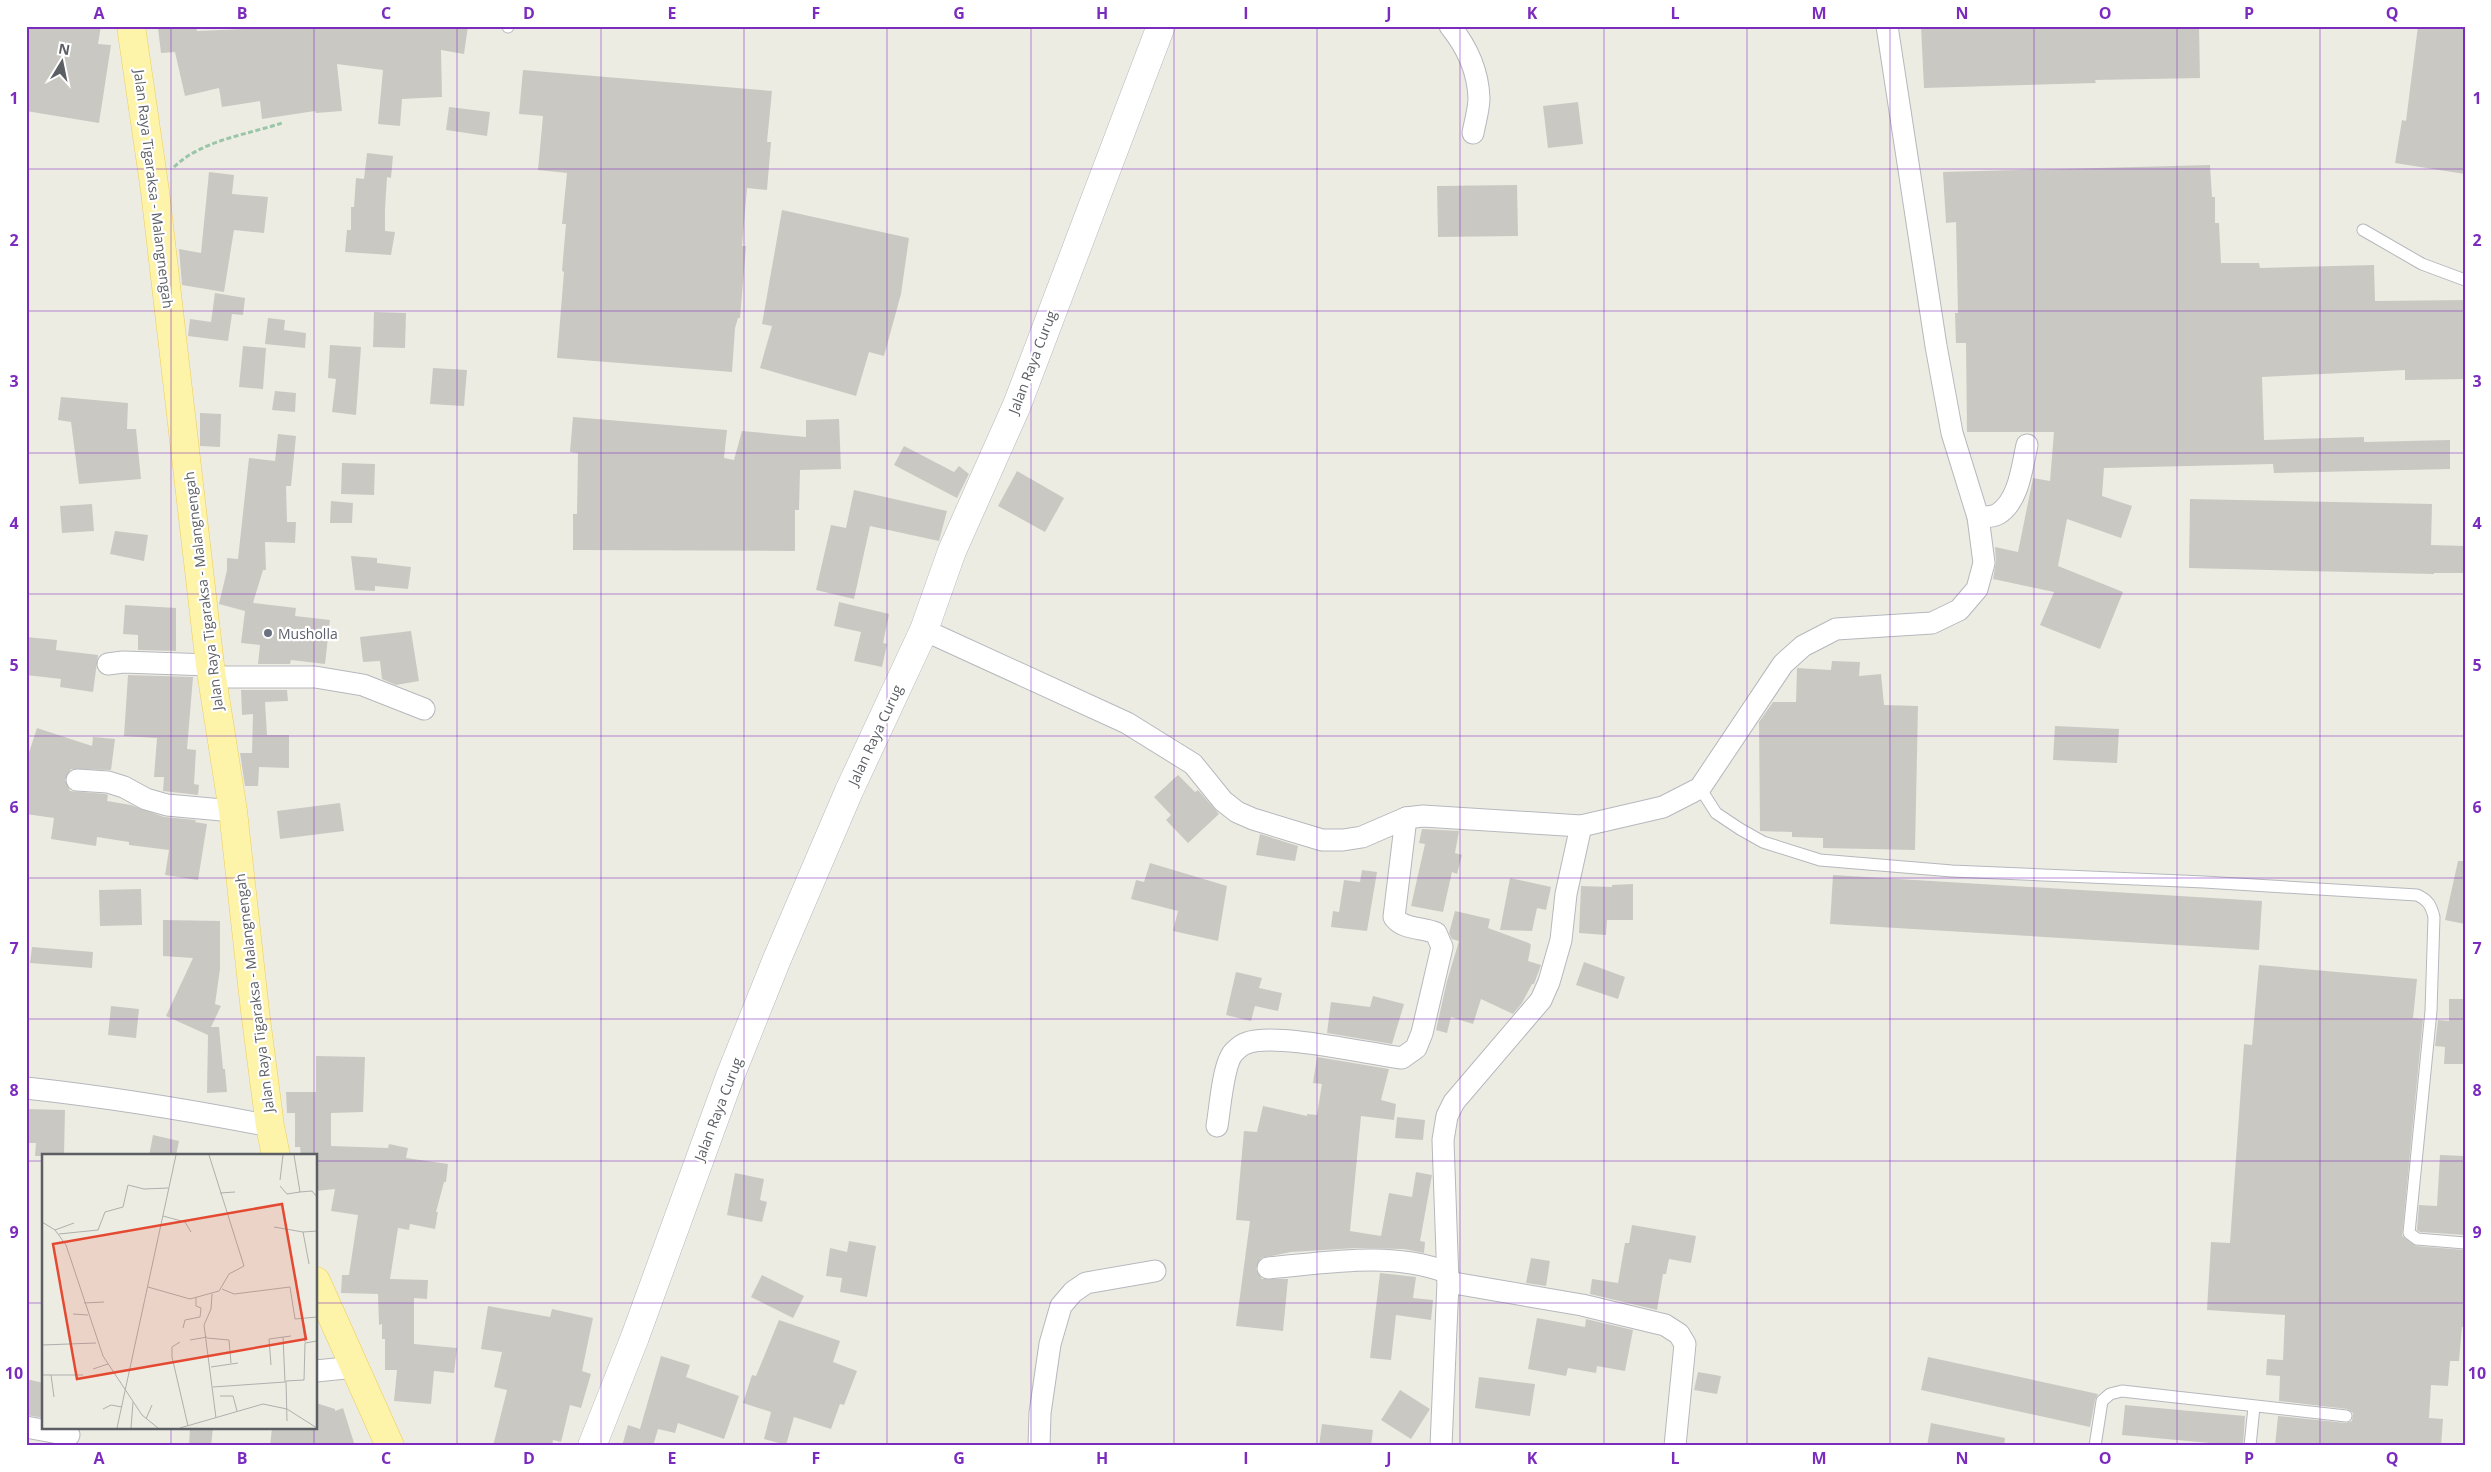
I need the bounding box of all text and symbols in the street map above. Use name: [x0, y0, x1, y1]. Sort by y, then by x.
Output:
text: A: [93, 2, 105, 24]
text: B: [237, 2, 247, 24]
text: C: [381, 2, 391, 24]
text: D: [523, 2, 535, 24]
text: E: [668, 2, 677, 24]
text: F: [812, 2, 820, 24]
text: G: [953, 2, 965, 24]
text: H: [1096, 2, 1108, 24]
text: I: [1243, 2, 1249, 24]
text: J: [1384, 2, 1392, 24]
text: K: [1527, 2, 1538, 24]
text: L: [1670, 2, 1680, 24]
text: M: [1811, 2, 1827, 24]
text: N: [1955, 2, 1969, 24]
text: O: [2099, 2, 2111, 24]
text: P: [2244, 2, 2254, 24]
text: Q: [2386, 2, 2398, 24]
north arrow: [38, 38, 88, 88]
text: N: [57, 38, 72, 59]
street label: Jalan Raya Tigaraksa - Malangnengah: [130, 66, 178, 310]
text: 1: [9, 87, 19, 109]
text: 1: [2472, 87, 2482, 109]
text: 2: [9, 229, 19, 251]
text: 2: [2472, 229, 2482, 251]
street label: Jalan Raya Curug: [1003, 307, 1061, 418]
text: 3: [9, 370, 19, 392]
text: 3: [2472, 370, 2482, 392]
street label: Jalan Raya Tigaraksa - Malangnengah: [179, 470, 227, 714]
text: 4: [9, 512, 19, 534]
text: 4: [2472, 512, 2482, 534]
place label: Musholla: [278, 624, 338, 643]
marker: Musholla: [262, 627, 274, 639]
text: 5: [9, 654, 19, 676]
text: 5: [2472, 654, 2482, 676]
street label: Jalan Raya Curug: [842, 681, 907, 790]
text: 6: [9, 796, 19, 818]
text: 6: [2472, 796, 2482, 818]
street label: Jalan Raya Tigaraksa - Malangnengah: [230, 872, 278, 1116]
text: 7: [9, 937, 19, 959]
text: 7: [2472, 937, 2482, 959]
street label: Jalan Raya Curug: [689, 1054, 747, 1165]
text: 8: [9, 1079, 19, 1101]
text: 8: [2472, 1079, 2482, 1101]
inset map: [42, 1154, 318, 1430]
text: 9: [9, 1221, 19, 1243]
text: 9: [2472, 1221, 2482, 1243]
text: 10: [5, 1362, 23, 1384]
text: 10: [2468, 1362, 2486, 1384]
text: A: [93, 1447, 105, 1469]
text: B: [237, 1447, 247, 1469]
text: C: [381, 1447, 391, 1469]
text: D: [523, 1447, 535, 1469]
text: E: [668, 1447, 677, 1469]
text: F: [812, 1447, 820, 1469]
text: G: [953, 1447, 965, 1469]
text: H: [1096, 1447, 1108, 1469]
text: I: [1243, 1447, 1249, 1469]
text: J: [1384, 1447, 1392, 1469]
text: K: [1527, 1447, 1538, 1469]
text: L: [1670, 1447, 1680, 1469]
text: M: [1811, 1447, 1827, 1469]
text: N: [1955, 1447, 1969, 1469]
text: O: [2099, 1447, 2111, 1469]
text: P: [2244, 1447, 2254, 1469]
text: Q: [2386, 1447, 2398, 1469]

